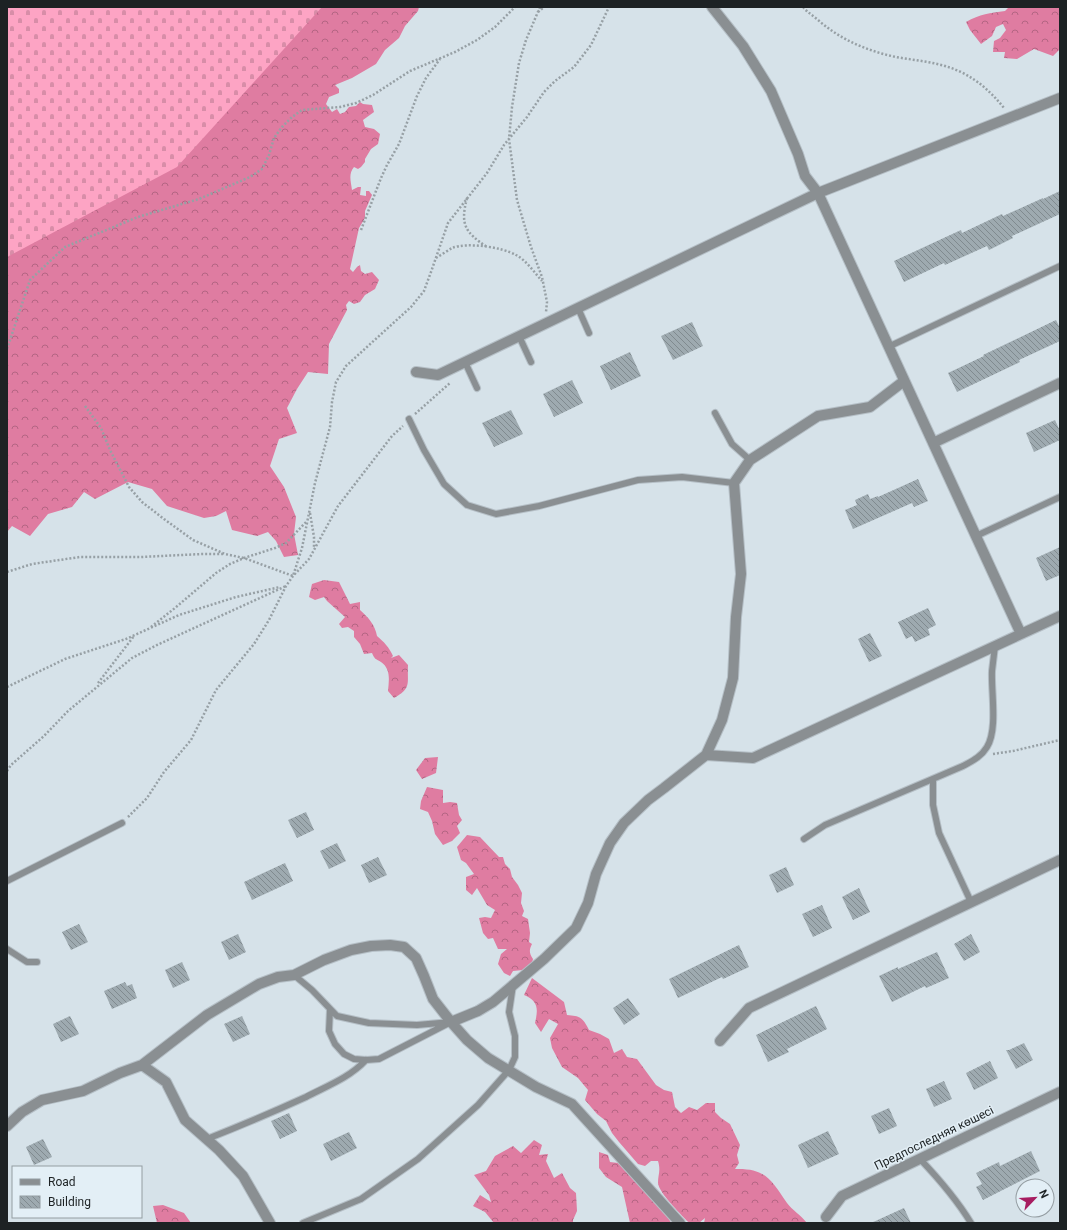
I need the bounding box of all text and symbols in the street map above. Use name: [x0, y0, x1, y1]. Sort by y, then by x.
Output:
street label: Предпоследняя көшесі: [872, 1103, 996, 1173]
legend: [12, 1166, 142, 1218]
text: Road: [48, 1175, 76, 1189]
north arrow: [1015, 1178, 1055, 1218]
text: N: [1036, 1188, 1051, 1200]
text: Building: [48, 1195, 91, 1209]

